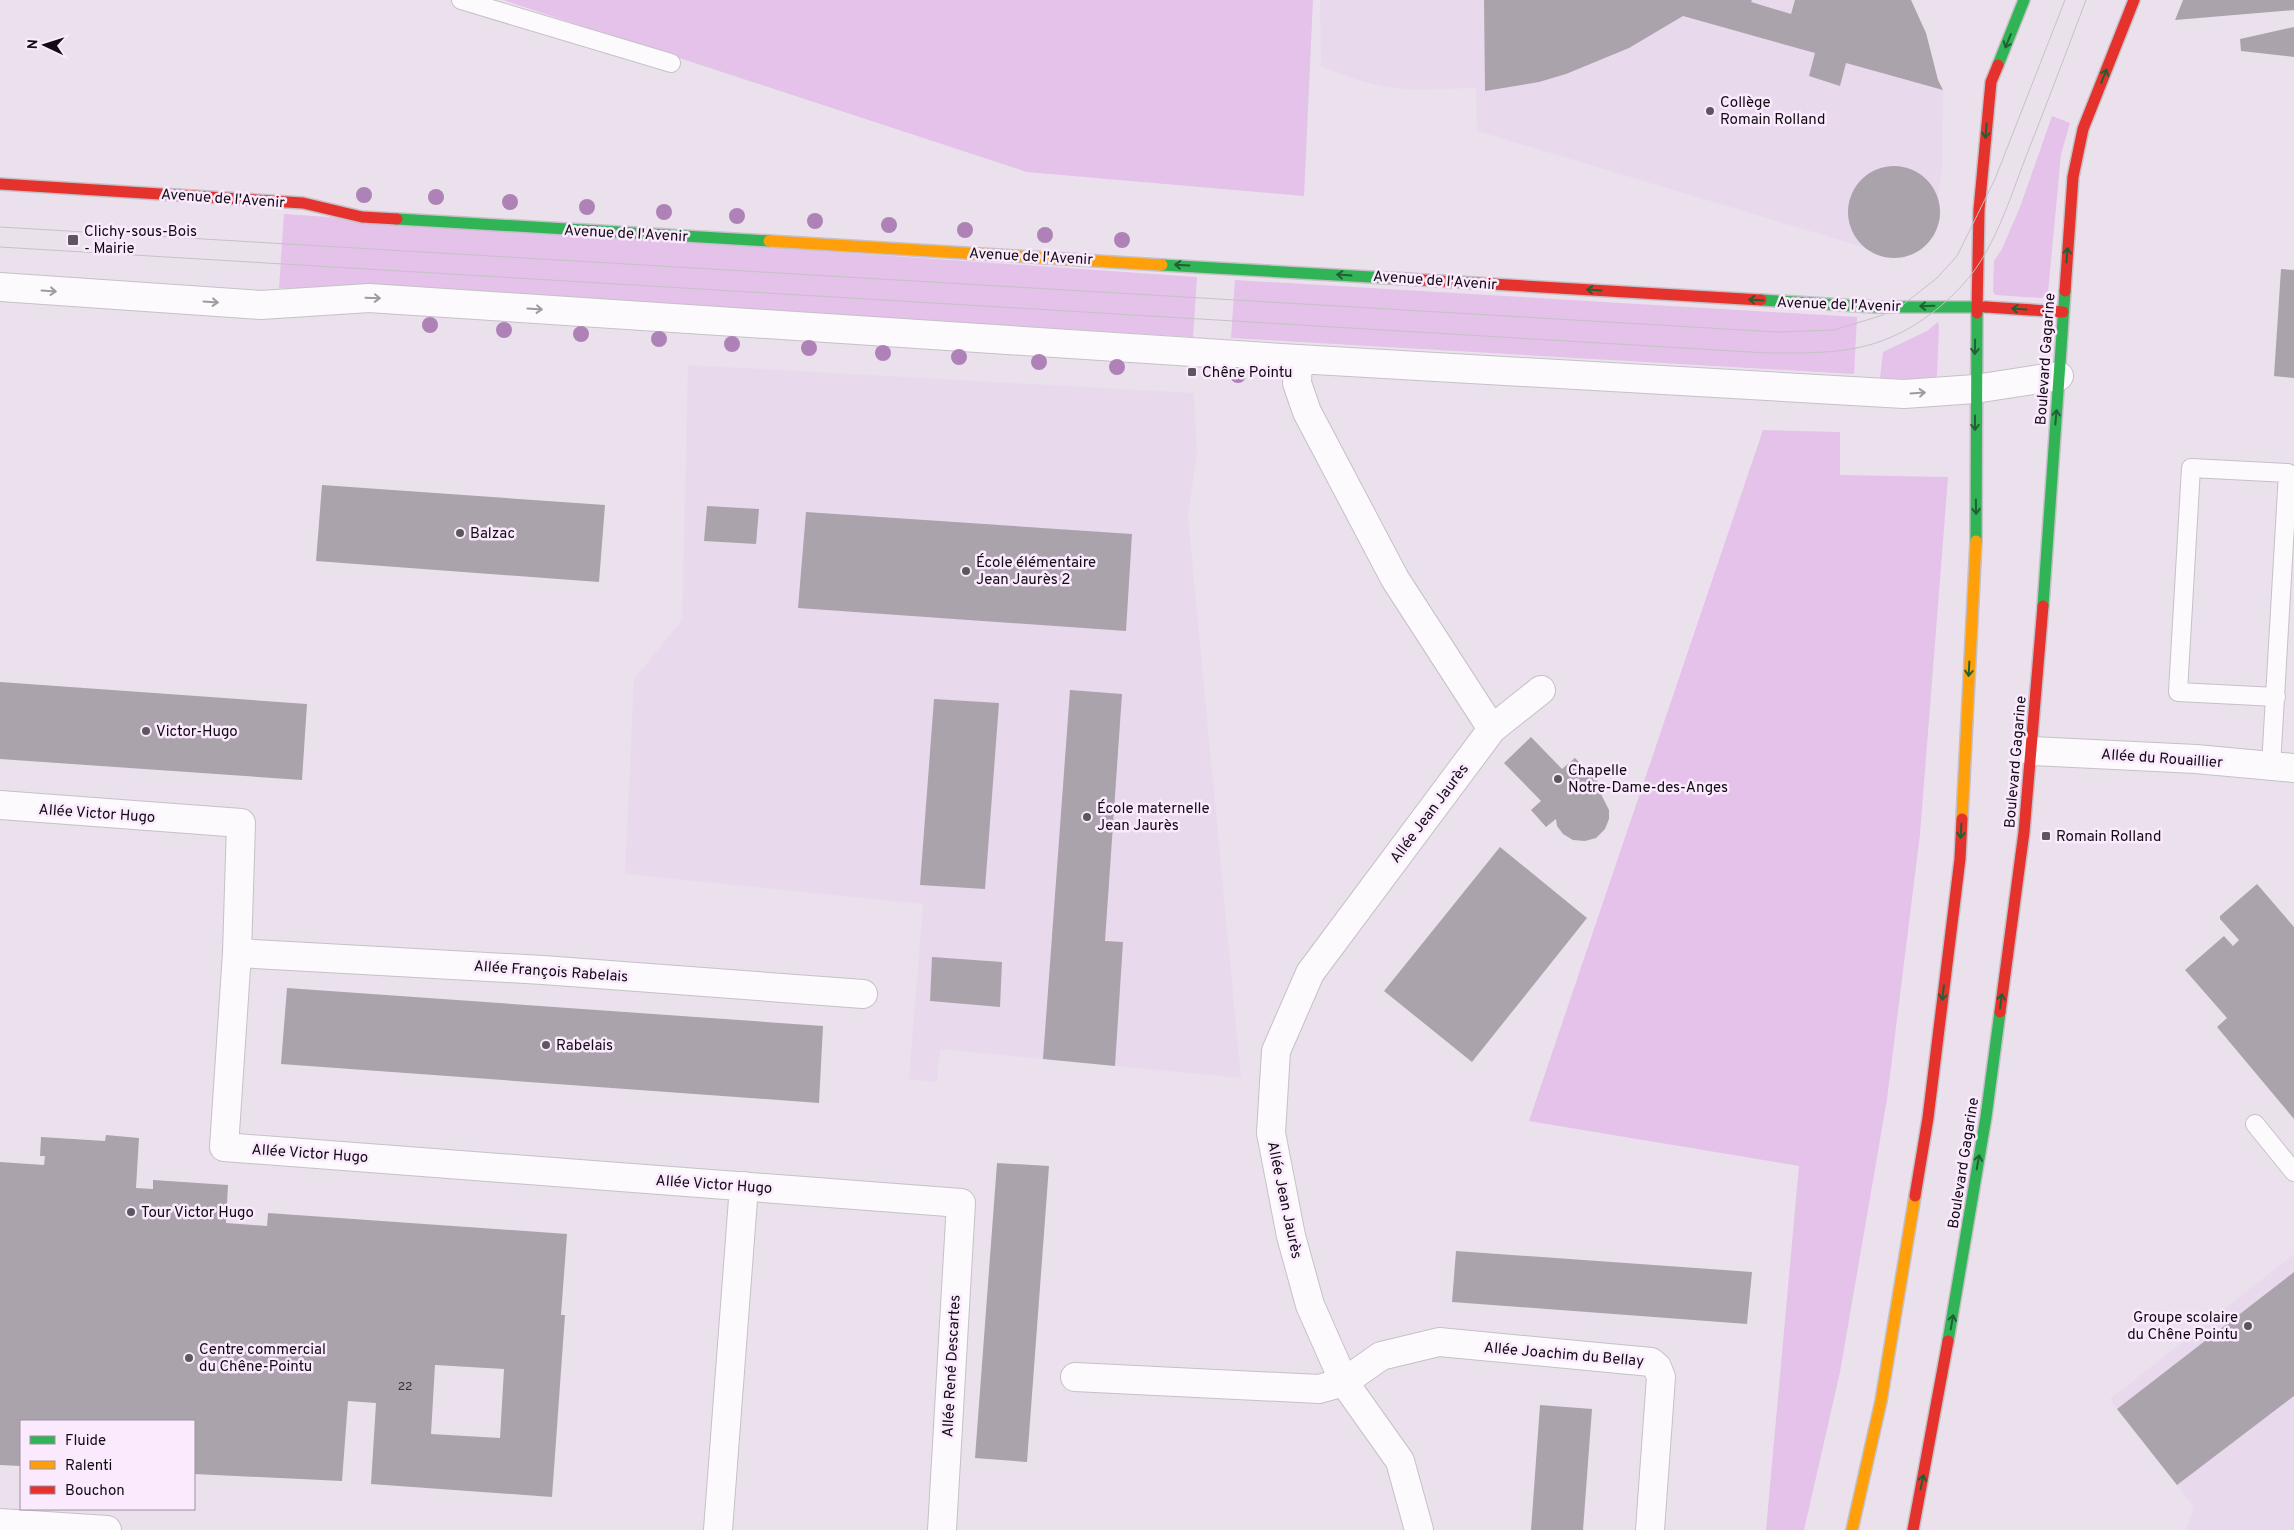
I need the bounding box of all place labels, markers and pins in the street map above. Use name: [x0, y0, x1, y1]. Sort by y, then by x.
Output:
place label: Collège Romain Rolland: [1720, 94, 1825, 130]
marker: Collège Romain Rolland: [1704, 105, 1716, 117]
place label: Clichy-sous-Bois - Mairie: [84, 223, 197, 259]
marker: Clichy-sous-Bois - Mairie: [66, 233, 80, 247]
place label: Chêne Pointu: [1202, 364, 1292, 383]
marker: Chêne Pointu: [1186, 366, 1198, 378]
place label: Balzac: [470, 525, 515, 544]
marker: Balzac: [454, 527, 466, 539]
place label: École élémentaire Jean Jaurès 2: [976, 553, 1096, 590]
marker: École élémentaire Jean Jaurès 2: [960, 565, 972, 577]
place label: Victor-Hugo: [156, 723, 238, 742]
marker: Victor-Hugo: [140, 725, 152, 737]
place label: Chapelle Notre-Dame-des-Anges: [1568, 762, 1728, 798]
marker: Chapelle Notre-Dame-des-Anges: [1552, 773, 1564, 785]
place label: École maternelle Jean Jaurès: [1097, 799, 1210, 836]
marker: École maternelle Jean Jaurès: [1081, 811, 1093, 823]
place label: Romain Rolland: [2056, 828, 2161, 847]
marker: Romain Rolland: [2040, 830, 2052, 842]
place label: Rabelais: [556, 1037, 613, 1056]
marker: Rabelais: [540, 1039, 552, 1051]
place label: Tour Victor Hugo: [141, 1204, 254, 1223]
marker: Tour Victor Hugo: [125, 1206, 137, 1218]
place label: Groupe scolaire du Chêne Pointu: [2127, 1309, 2238, 1345]
marker: Groupe scolaire du Chêne Pointu: [2242, 1320, 2254, 1332]
place label: Centre commercial du Chêne-Pointu: [199, 1341, 326, 1377]
marker: Centre commercial du Chêne-Pointu: [183, 1352, 195, 1364]

